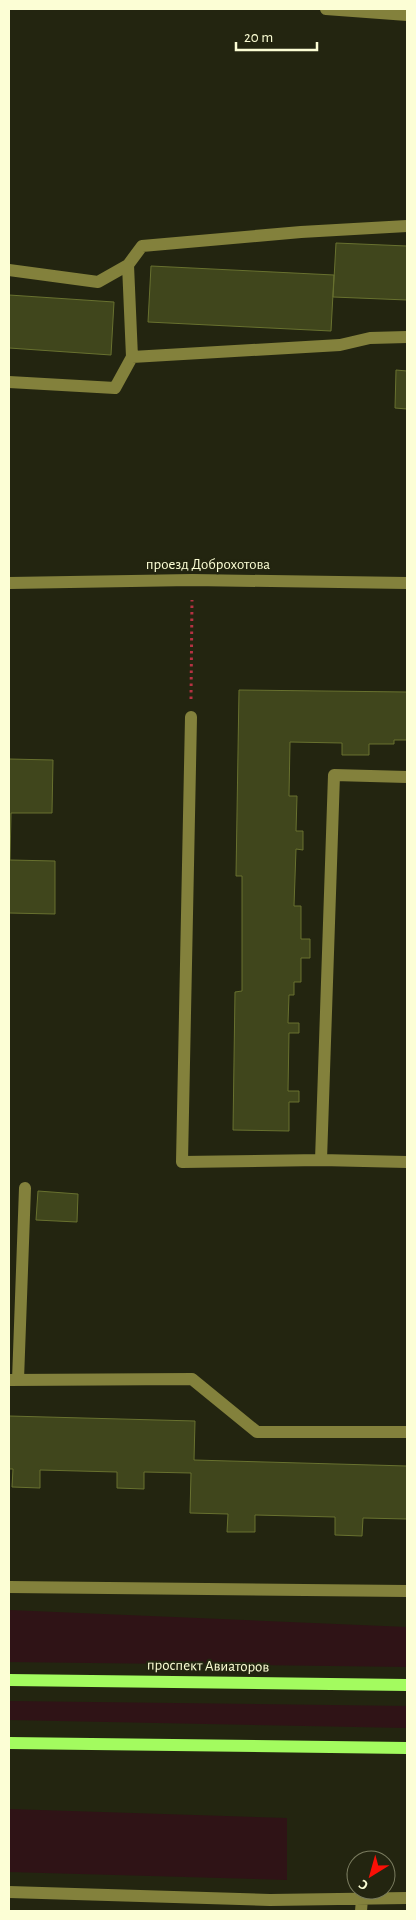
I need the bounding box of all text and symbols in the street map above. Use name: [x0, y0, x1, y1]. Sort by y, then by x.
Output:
scale bar: [236, 20, 317, 52]
text: 20 m: [244, 30, 273, 45]
street label: проезд Доброхотова: [146, 557, 270, 572]
street label: проспект Авиаторов: [147, 1657, 269, 1675]
north arrow: [346, 1850, 396, 1900]
text: С: [356, 1877, 371, 1893]

